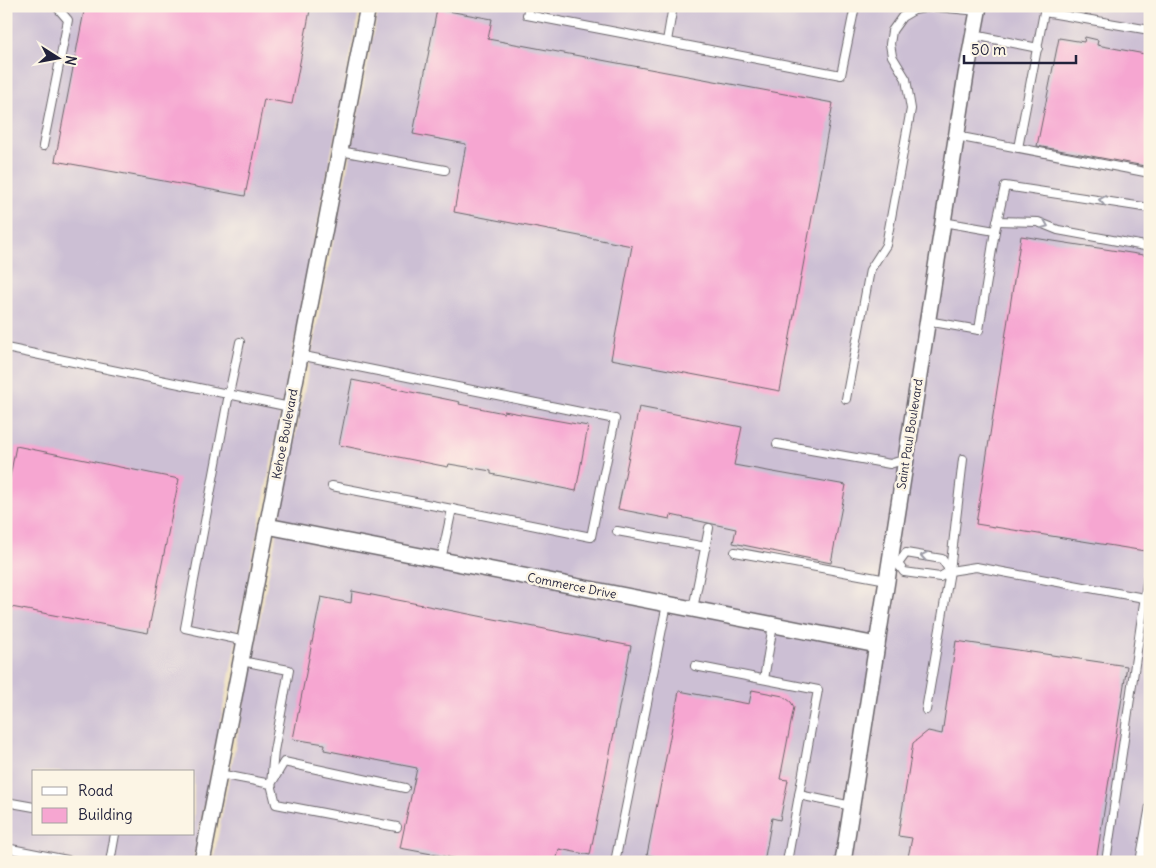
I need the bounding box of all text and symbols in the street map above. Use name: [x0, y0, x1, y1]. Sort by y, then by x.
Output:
north arrow: [32, 32, 82, 82]
scale bar: [964, 32, 1076, 64]
text: 50 m: [971, 40, 1006, 59]
text: N: [61, 54, 81, 67]
one-way arrow: [1097, 196, 1106, 206]
one-way arrow: [1040, 219, 1049, 229]
street label: Saint Paul Boulevard: [893, 378, 926, 490]
street label: Kehoe Boulevard: [268, 387, 301, 480]
one-way arrow: [920, 552, 928, 562]
street label: Commerce Drive: [526, 570, 618, 601]
legend: [32, 770, 195, 836]
text: Road: [78, 781, 113, 800]
text: Building: [78, 805, 133, 824]

